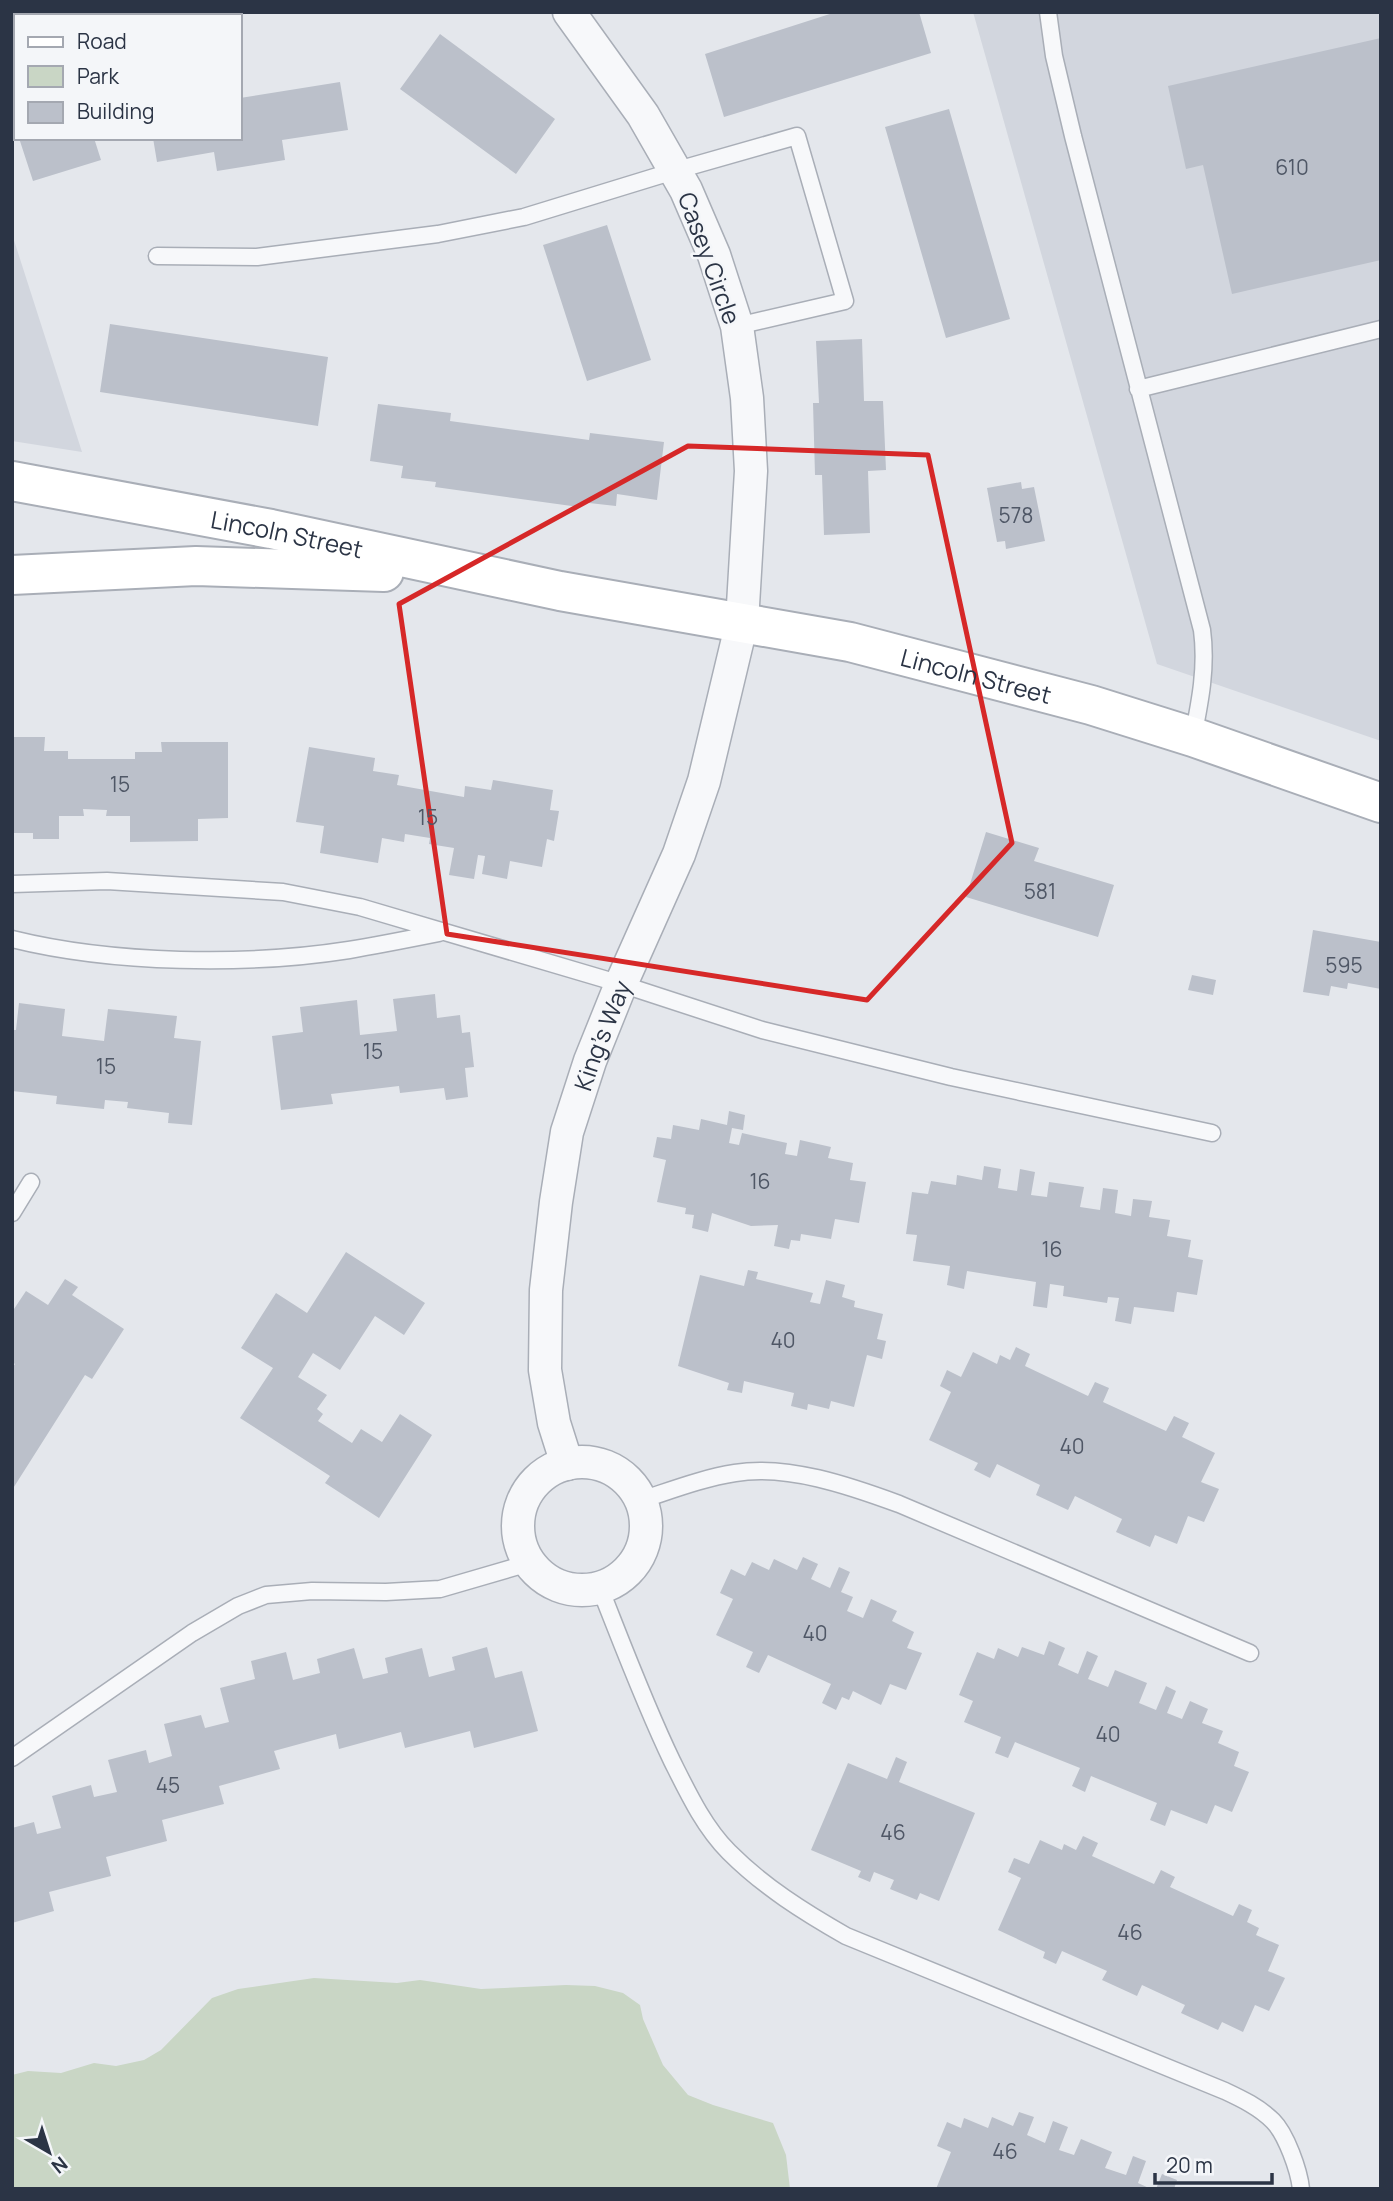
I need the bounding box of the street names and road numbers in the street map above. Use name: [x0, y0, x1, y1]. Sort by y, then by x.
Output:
street label: Casey Circle: [671, 187, 749, 329]
street label: Lincoln Street: [208, 502, 366, 565]
street label: Lincoln Street: [897, 640, 1055, 711]
street label: King's Way: [565, 975, 638, 1094]

